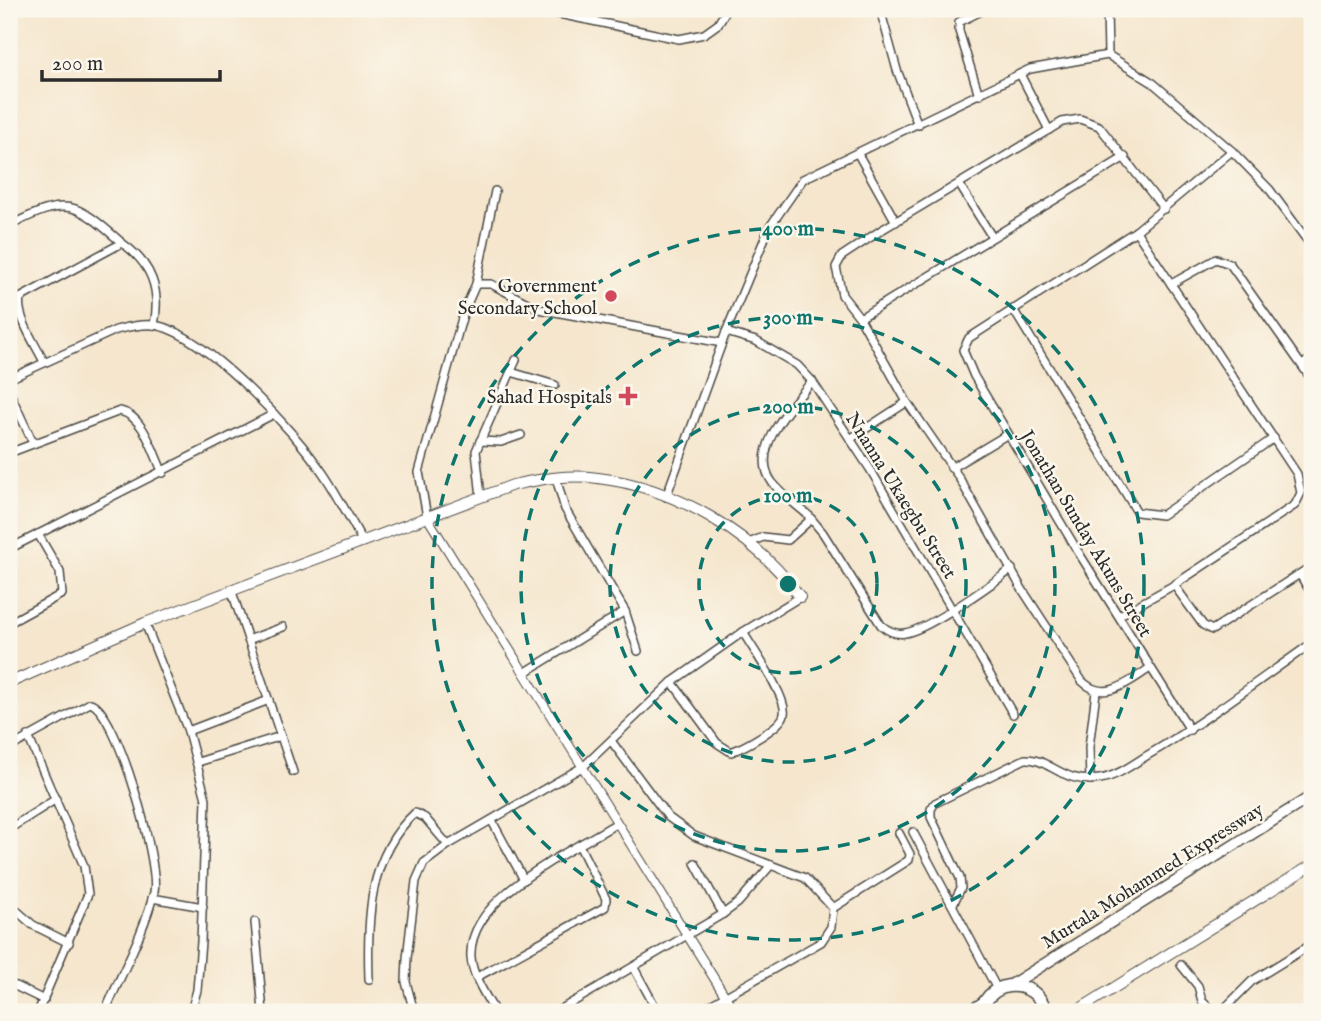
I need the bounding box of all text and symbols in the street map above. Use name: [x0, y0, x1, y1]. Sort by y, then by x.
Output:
scale bar: [42, 38, 220, 82]
text: 200 m: [52, 51, 103, 78]
text: 400 m: [762, 216, 815, 243]
place label: Government Secondary School: [458, 275, 598, 321]
marker: Government Secondary School: [603, 288, 619, 304]
text: 300 m: [763, 305, 813, 332]
place label: Sahad Hospitals: [487, 386, 612, 410]
marker: Sahad Hospitals: [618, 386, 638, 406]
text: 200 m: [762, 394, 814, 421]
street label: Nnanna Ukaegbu Street: [839, 408, 962, 584]
street label: Jonathan Sunday Akuns Street: [1013, 424, 1157, 642]
text: 100 m: [763, 483, 813, 510]
centre of rings: [776, 572, 800, 596]
street label: Murtala Mohammed Expressway: [1038, 798, 1269, 955]

